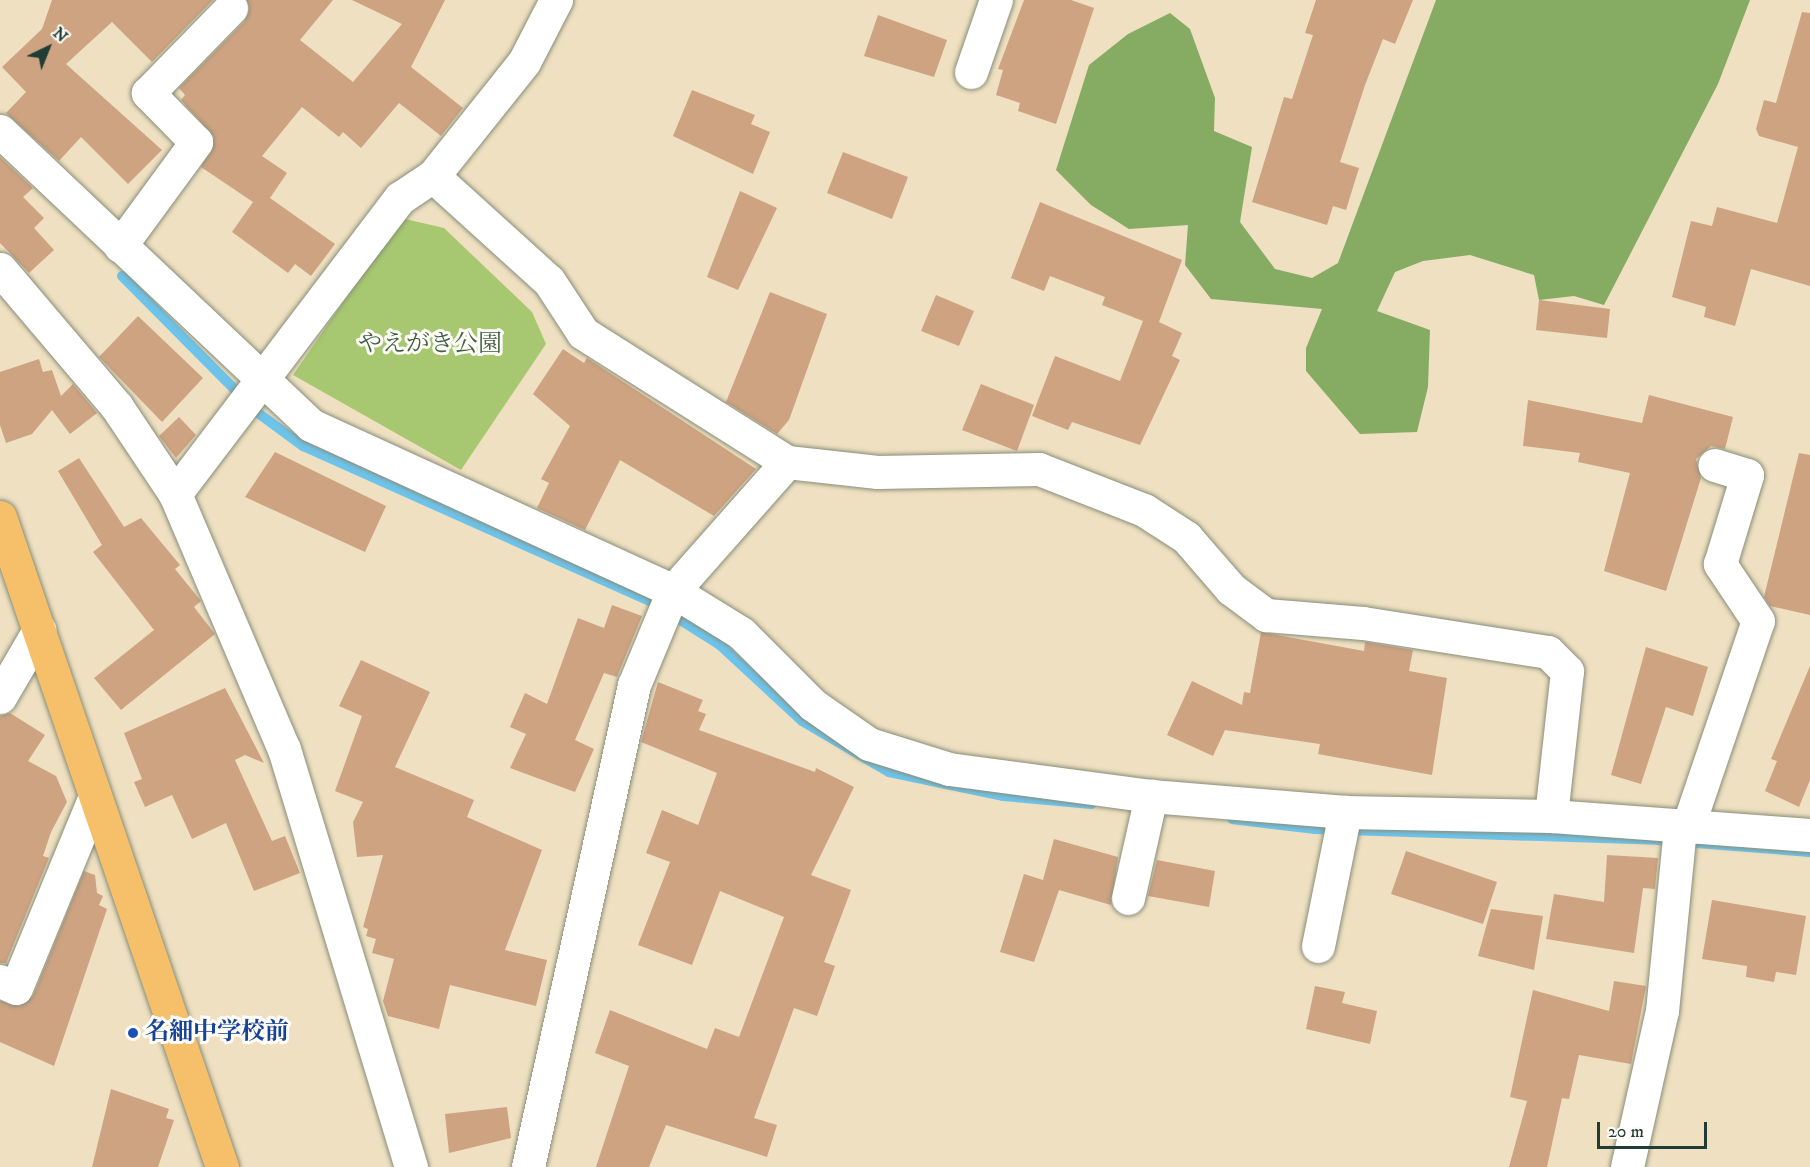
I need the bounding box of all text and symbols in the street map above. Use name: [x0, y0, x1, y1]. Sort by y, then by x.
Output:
north arrow: [18, 18, 78, 78]
text: N: [49, 23, 72, 47]
park label: やえがき公園: [358, 331, 502, 359]
place label: 名細中学校前: [145, 1019, 289, 1047]
marker: 名細中学校前: [126, 1026, 140, 1040]
scale bar: [1600, 1110, 1710, 1148]
text: 20 m: [1608, 1121, 1644, 1143]

